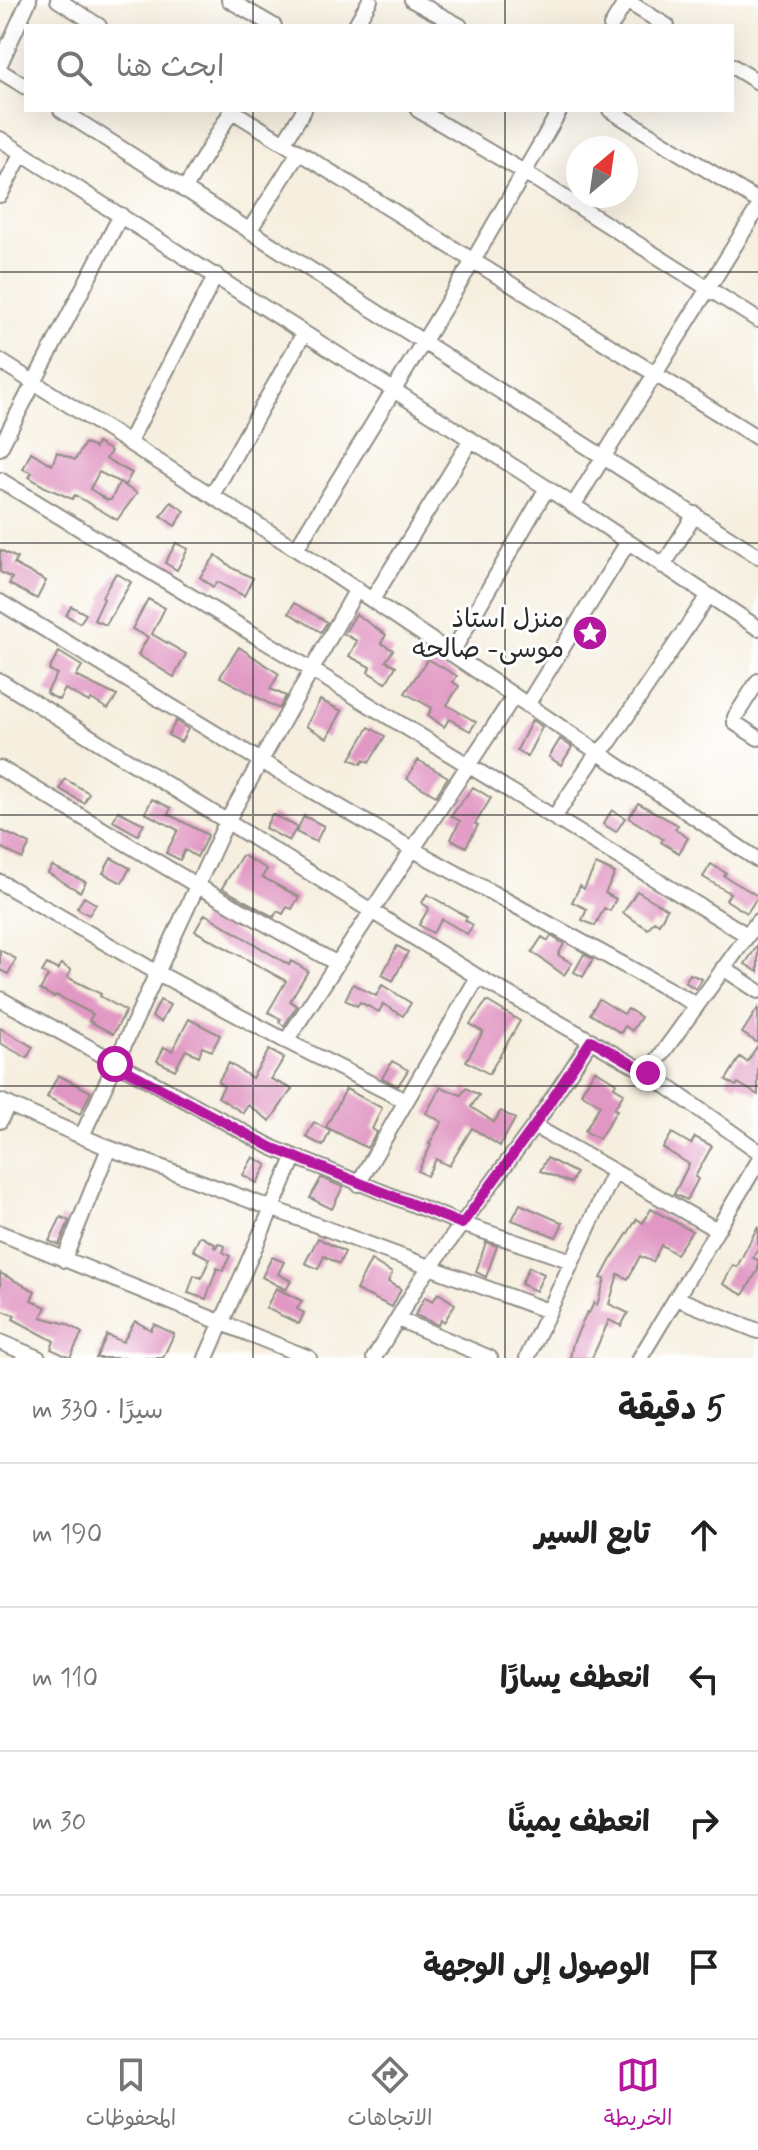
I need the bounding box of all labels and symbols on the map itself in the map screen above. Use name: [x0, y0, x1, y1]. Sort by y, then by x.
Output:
north arrow: [566, 136, 638, 208]
place label: منزل استاذ موسى- صالحه: [412, 603, 564, 667]
place icon: منزل استاذ موسى- صالحه: [571, 614, 609, 652]
route start: [97, 1046, 133, 1082]
route end: [630, 1055, 666, 1091]

